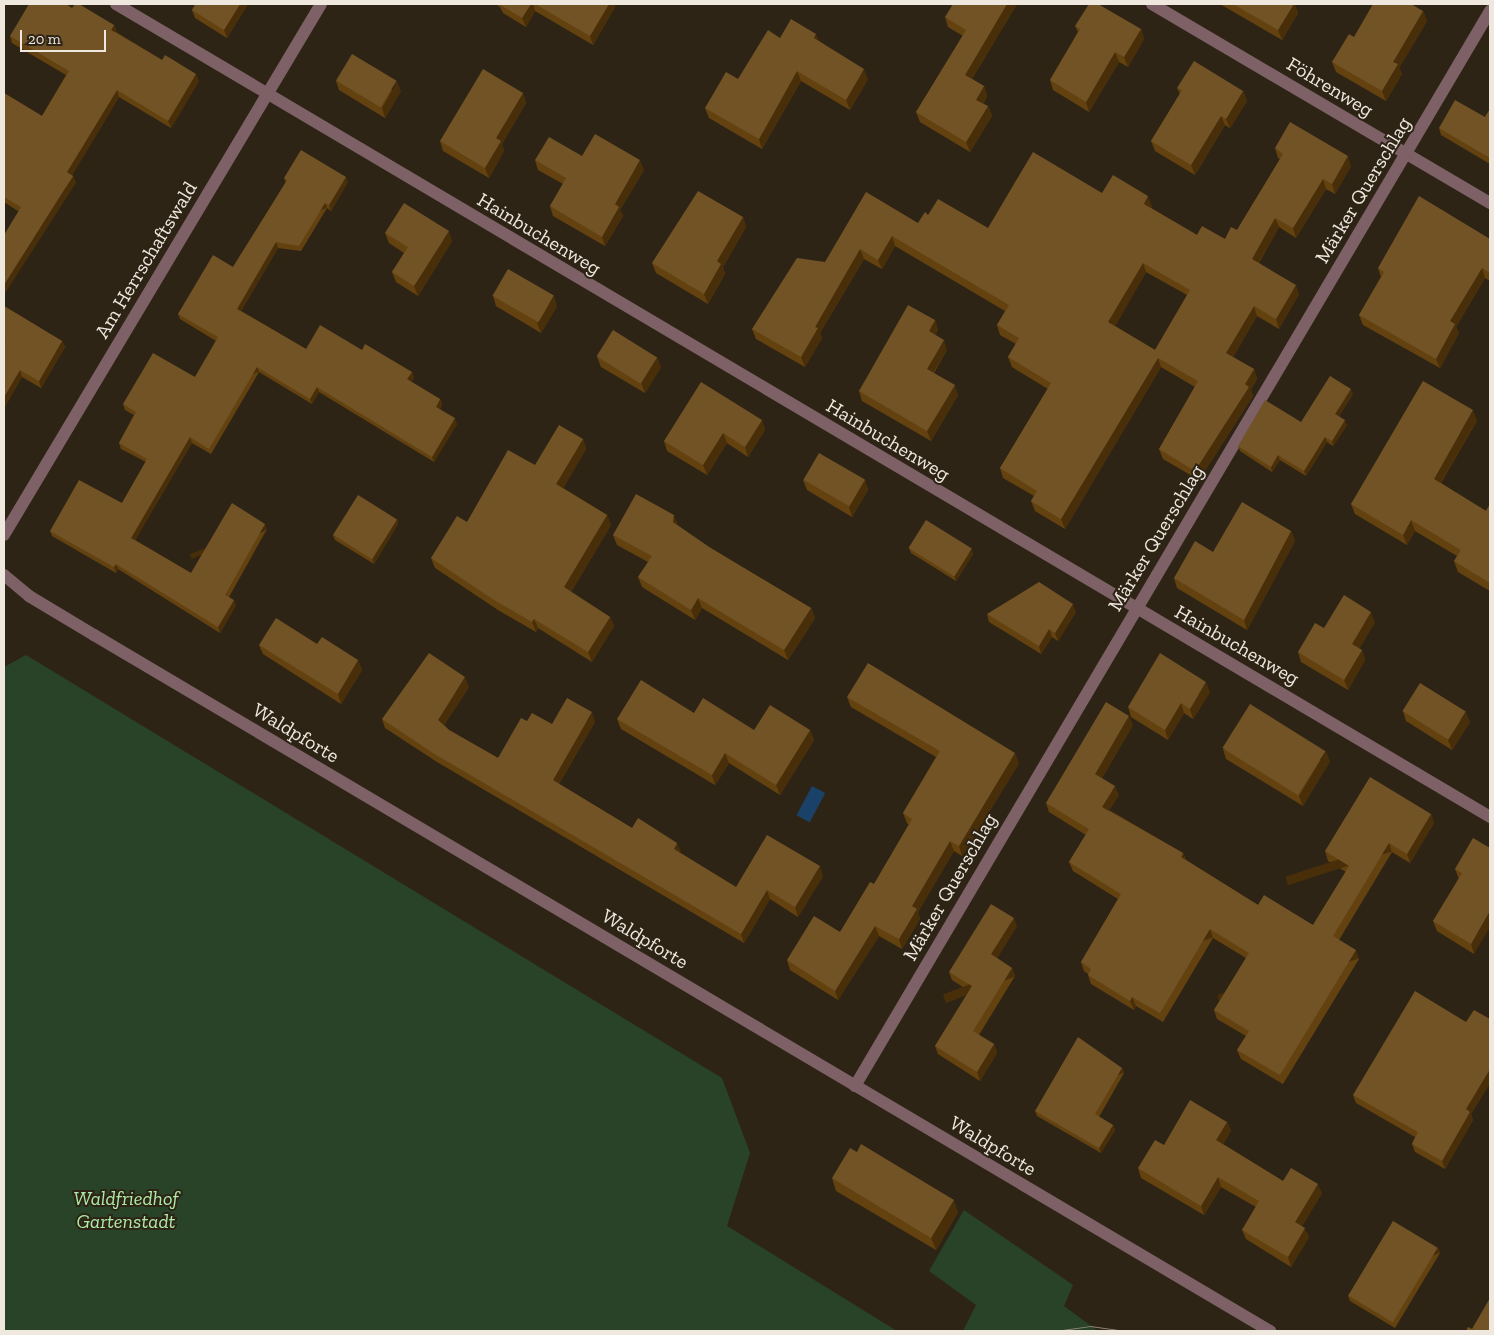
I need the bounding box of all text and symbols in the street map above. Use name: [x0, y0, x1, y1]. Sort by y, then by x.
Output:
scale bar: [22, 20, 109, 52]
text: 20 m: [28, 30, 61, 48]
street label: Föhrenweg: [1282, 52, 1378, 122]
street label: Märker Querschlag: [1310, 112, 1416, 268]
street label: Am Herrschaftswald: [90, 177, 202, 343]
street label: Hainbuchenweg: [473, 188, 605, 280]
street label: Hainbuchenweg: [822, 394, 954, 486]
street label: Märker Querschlag: [1103, 460, 1209, 616]
street label: Hainbuchenweg: [1170, 600, 1304, 690]
street label: Waldpforte: [248, 698, 344, 768]
street label: Märker Querschlag: [898, 809, 1002, 965]
street label: Waldpforte: [597, 904, 693, 974]
street label: Waldpforte: [945, 1111, 1041, 1181]
park label: Waldfriedhof Gartenstadt: [73, 1186, 179, 1233]

